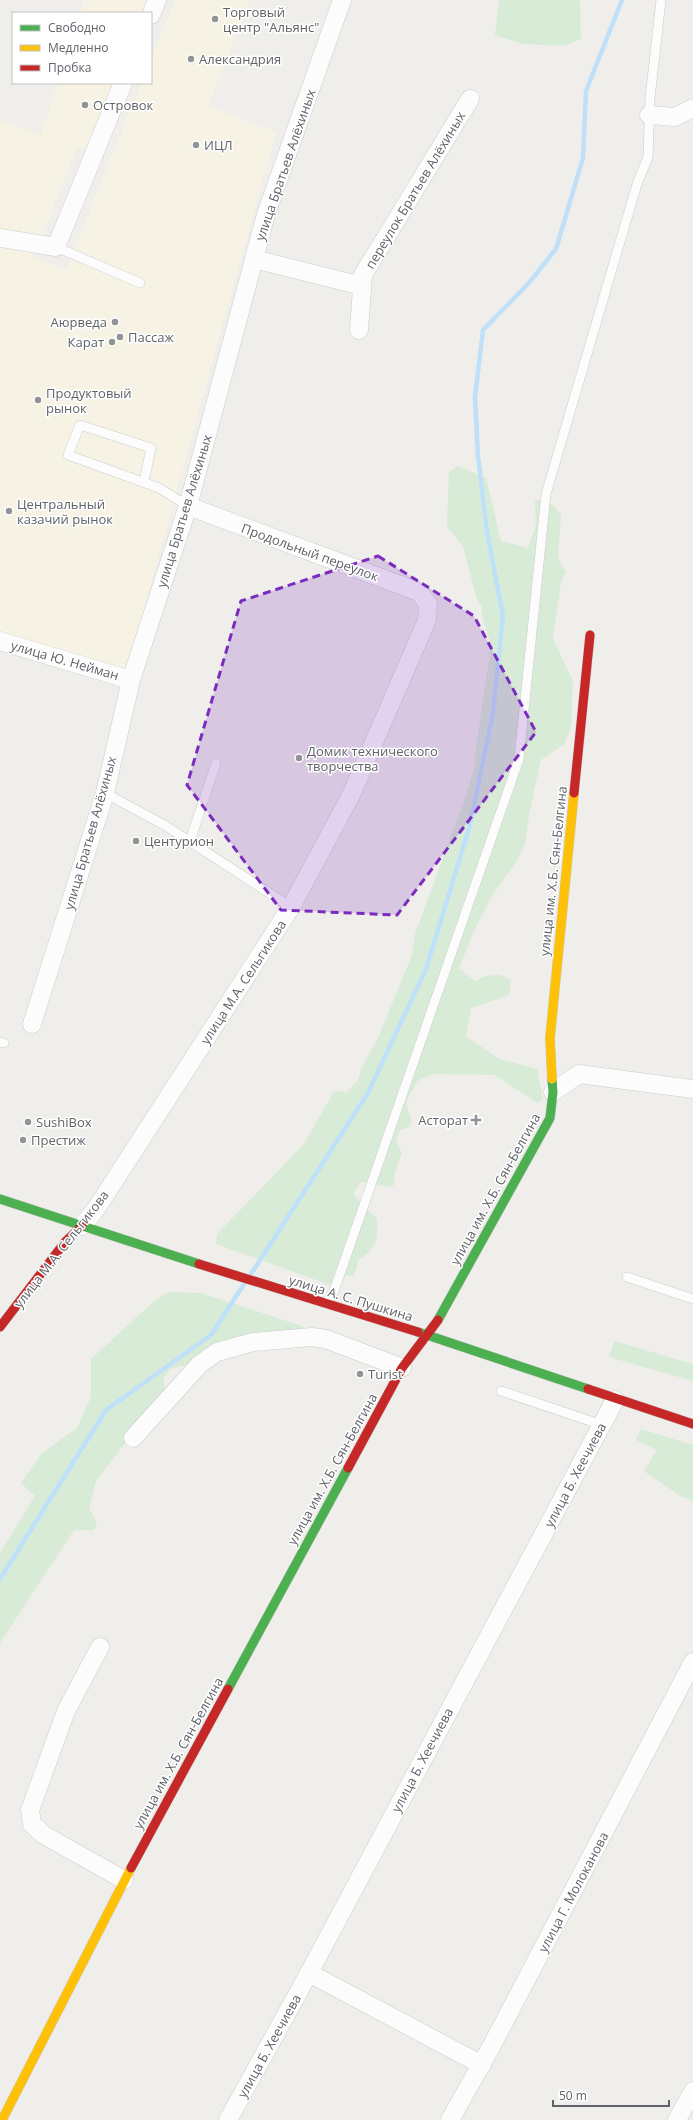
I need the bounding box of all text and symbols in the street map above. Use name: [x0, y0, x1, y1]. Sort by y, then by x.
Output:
place label: Торговый центр "Альянс": [223, 3, 319, 36]
legend: [12, 12, 152, 84]
marker: Торговый центр "Альянс": [210, 14, 220, 24]
text: Свободно: [48, 19, 106, 36]
text: Медленно: [48, 39, 108, 56]
place label: Александрия: [199, 50, 281, 68]
marker: Александрия: [186, 54, 196, 64]
text: Пробка: [48, 59, 91, 76]
street label: улица Братьев Алёхиных: [251, 87, 319, 243]
place label: Островок: [93, 96, 154, 114]
marker: Островок: [80, 100, 90, 110]
street label: переулок Братьев Алёхиных: [361, 108, 469, 272]
place label: ИЦЛ: [204, 136, 233, 154]
marker: ИЦЛ: [191, 140, 201, 150]
place label: Аюрведа: [51, 313, 107, 331]
marker: Аюрведа: [110, 317, 120, 327]
place label: Пассаж: [128, 328, 174, 346]
marker: Пассаж: [115, 332, 125, 342]
place label: Карат: [68, 333, 104, 351]
marker: Карат: [107, 337, 117, 347]
place label: Продуктовый рынок: [46, 384, 132, 417]
marker: Продуктовый рынок: [33, 395, 43, 405]
street label: улица Братьев Алёхиных: [152, 432, 216, 590]
place label: Центральный казачий рынок: [17, 495, 113, 528]
marker: Центральный казачий рынок: [4, 506, 14, 516]
street label: Продольный переулок: [239, 519, 381, 585]
street label: улица Ю. Нейман: [9, 636, 121, 684]
place label: Домик технического творчества: [307, 742, 438, 775]
marker: Домик технического творчества: [294, 753, 304, 763]
street label: улица Братьев Алёхиных: [59, 754, 121, 912]
street label: улица им. Х.Б. Сян-Белгина: [535, 785, 571, 957]
place label: Центурион: [144, 832, 214, 850]
marker: Центурион: [131, 836, 141, 846]
street label: улица М.А. Сельгикова: [196, 916, 290, 1048]
street label: улица им. Х.Б. Сян-Белгина: [446, 1110, 544, 1268]
place label: Асторат: [418, 1111, 468, 1129]
place label: SushiBox: [36, 1113, 92, 1131]
marker: Асторат: [471, 1115, 481, 1125]
marker: SushiBox: [23, 1117, 33, 1127]
place label: Престиж: [31, 1131, 86, 1149]
marker: Престиж: [18, 1135, 28, 1145]
street label: улица М.А. Сельгикова: [9, 1186, 113, 1312]
street label: улица А. С. Пушкина: [287, 1271, 415, 1325]
place label: Turist: [368, 1365, 403, 1383]
marker: Turist: [355, 1369, 365, 1379]
street label: улица им. Х.Б. Сян-Белгина: [283, 1390, 381, 1548]
street label: улица Б. Хеечиева: [540, 1420, 610, 1530]
street label: улица им. Х.Б. Сян-Белгина: [129, 1674, 227, 1832]
street label: улица Б. Хеечиева: [387, 1705, 457, 1815]
street label: улица Г. Молоканова: [534, 1829, 612, 1955]
street label: улица Б. Хеечиева: [233, 1991, 305, 2101]
scale bar: [553, 2082, 669, 2108]
text: 50 m: [559, 2087, 587, 2104]

